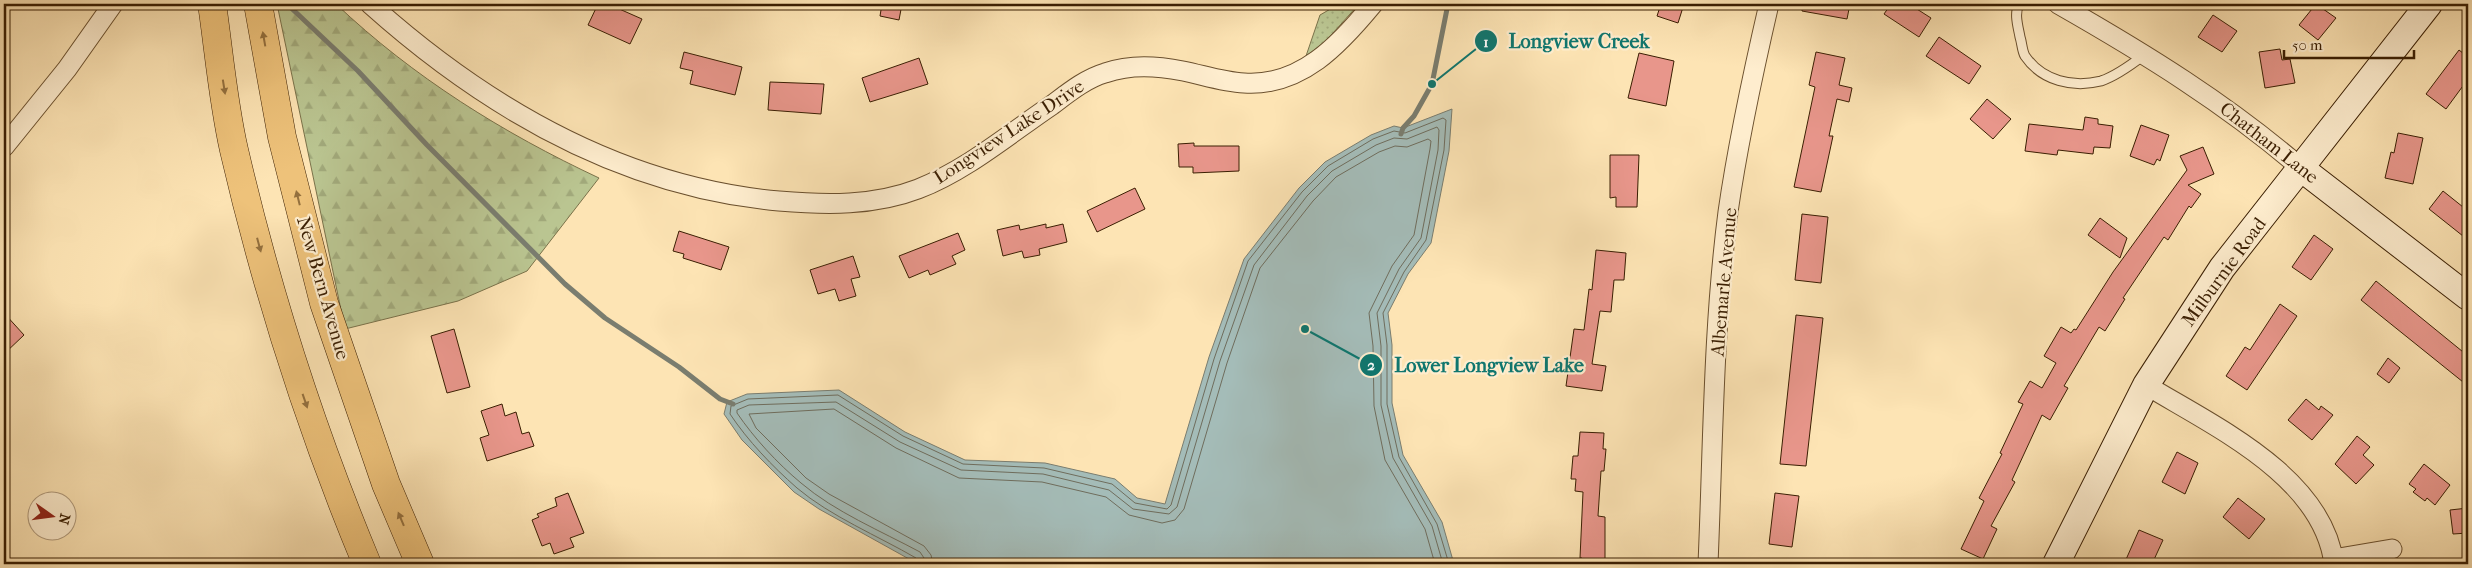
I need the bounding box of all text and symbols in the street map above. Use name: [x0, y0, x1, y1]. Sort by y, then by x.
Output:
callout: Longview Creek: [1474, 24, 1660, 59]
scale bar: [2284, 28, 2414, 60]
text: Longview Creek: [1508, 30, 1650, 53]
one-way arrow: [260, 31, 268, 47]
text: 1: [1483, 33, 1489, 51]
text: 50 m: [2292, 36, 2323, 54]
street label: Longview Lake Drive: [930, 75, 1088, 189]
one-way arrow: [221, 79, 229, 95]
street label: Chatham Lane: [2215, 98, 2323, 188]
one-way arrow: [293, 191, 301, 206]
street label: Albemarle Avenue: [1706, 207, 1741, 358]
street label: Milburnie Road: [2177, 213, 2271, 331]
street label: New Bern Avenue: [292, 214, 354, 362]
one-way arrow: [255, 238, 263, 253]
callout: Lower Longview Lake: [1359, 347, 1594, 382]
text: Lower Longview Lake: [1394, 354, 1584, 377]
text: 2: [1367, 356, 1375, 374]
one-way arrow: [301, 394, 309, 409]
north arrow: [28, 490, 78, 540]
text: N: [55, 512, 74, 527]
one-way arrow: [396, 512, 404, 526]

